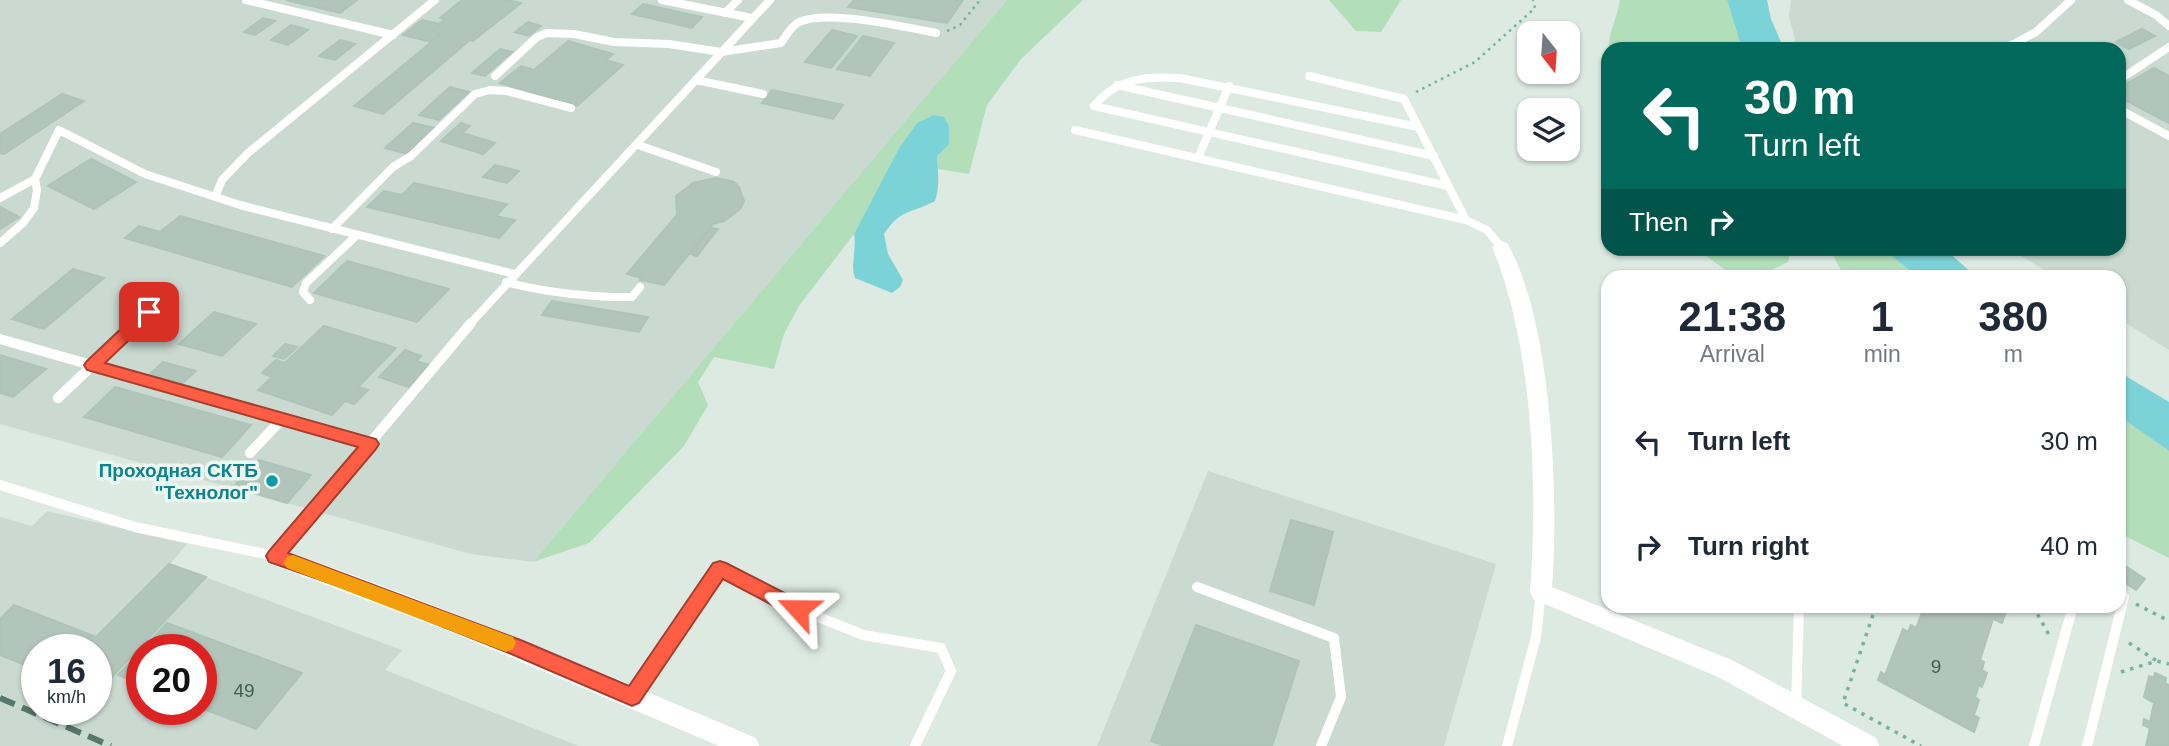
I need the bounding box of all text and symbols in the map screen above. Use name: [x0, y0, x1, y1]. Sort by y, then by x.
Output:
north arrow: [1517, 21, 1580, 84]
map controls: [1517, 21, 1580, 161]
icon: left: [1629, 70, 1720, 161]
text: 30 m: [1744, 70, 1856, 124]
button: layers: [1517, 98, 1580, 161]
text: Turn left: [1744, 127, 1860, 163]
icon: right: [1702, 203, 1740, 241]
text: Then: [1629, 207, 1688, 237]
pin: [119, 282, 179, 342]
icon: arrive: [130, 293, 168, 331]
text: 21:38: [1679, 293, 1786, 340]
text: 1: [1870, 293, 1894, 340]
text: 380: [1978, 293, 2048, 340]
text: Arrival: [1700, 341, 1765, 367]
text: min: [1864, 341, 1901, 367]
text: m: [2004, 341, 2023, 367]
icon: left: [1629, 423, 1667, 461]
text: Turn left: [1688, 426, 1790, 456]
text: 30 m: [2040, 426, 2098, 456]
place label: Проходная СКТБ "Технолог": [99, 460, 258, 503]
marker: Проходная СКТБ "Технолог": [264, 473, 280, 489]
icon: right: [1629, 528, 1667, 566]
text: Turn right: [1688, 531, 1809, 561]
text: 40 m: [2040, 531, 2098, 561]
position arrow: [761, 572, 835, 646]
speed limit sign: 20: [126, 634, 217, 725]
text: 16: [47, 651, 86, 690]
house number: 9: [1931, 656, 1941, 677]
house number: 49: [233, 680, 255, 701]
text: km/h: [47, 687, 86, 707]

